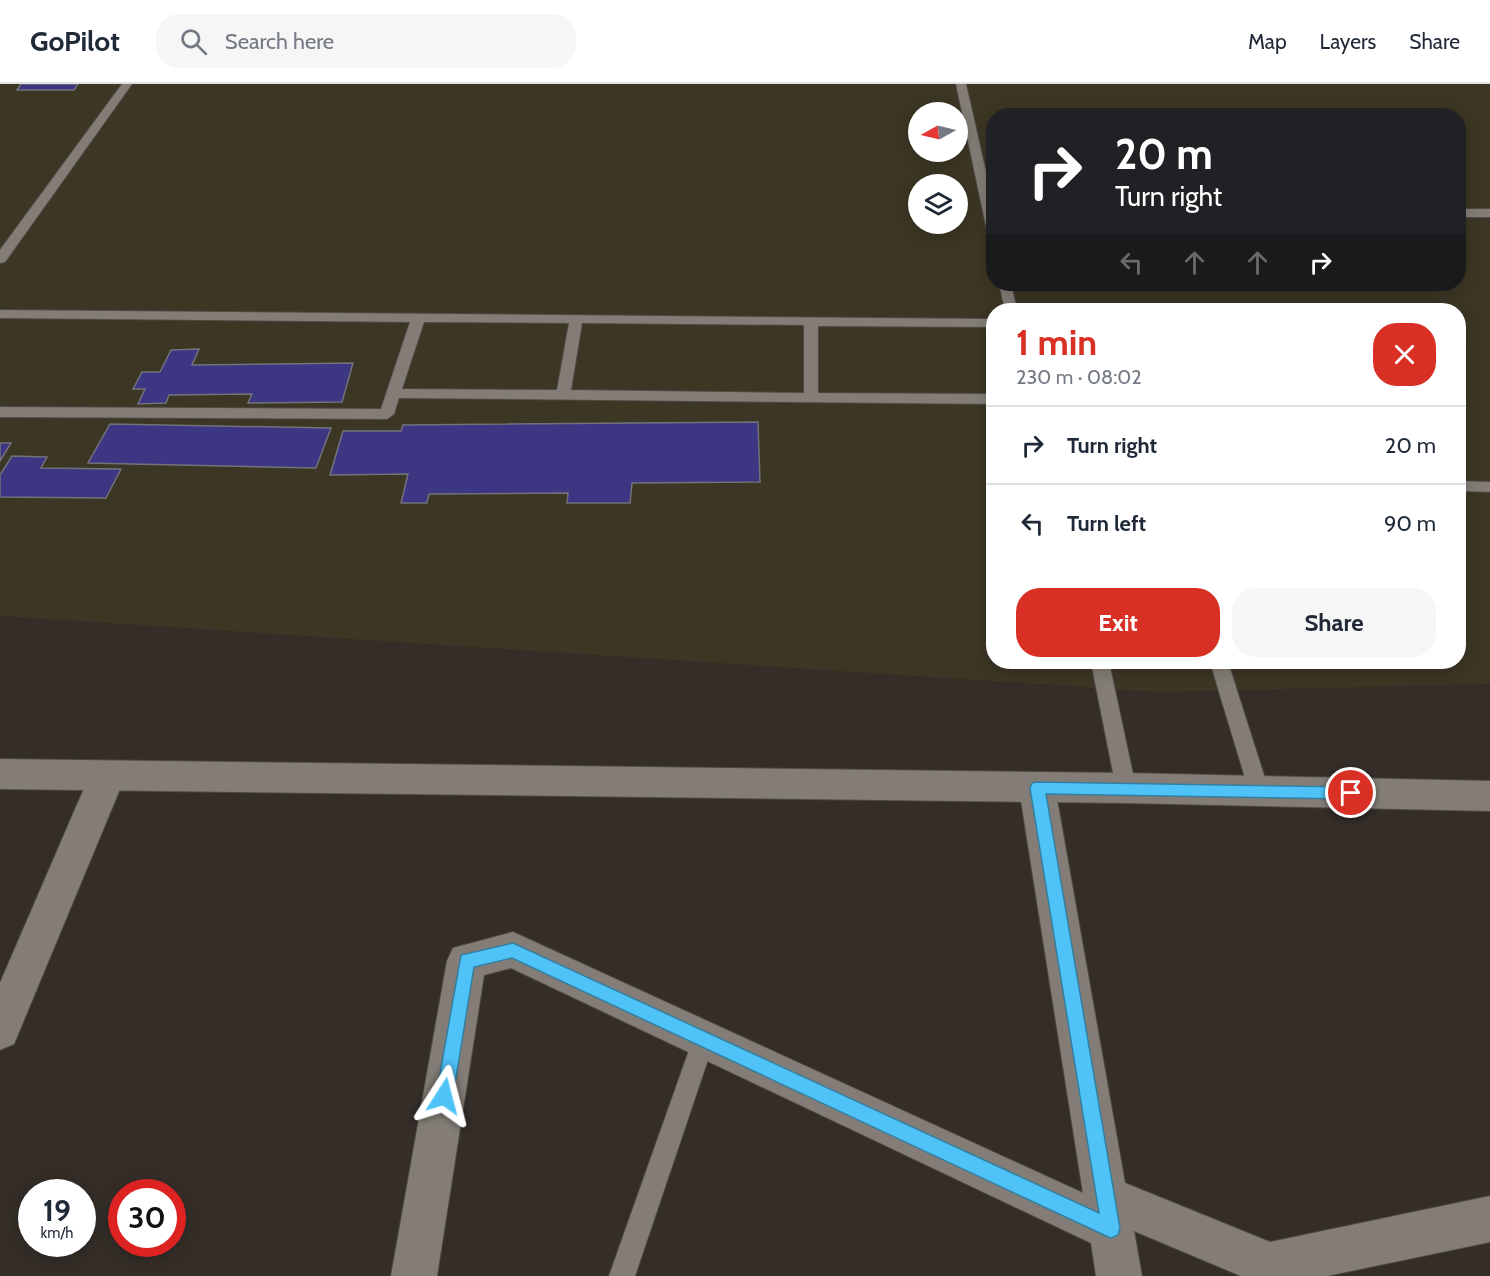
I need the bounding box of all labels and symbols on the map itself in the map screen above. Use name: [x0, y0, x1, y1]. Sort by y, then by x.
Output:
north arrow: [908, 102, 968, 162]
pin: [1325, 767, 1376, 818]
position arrow: [412, 1064, 476, 1128]
speed limit sign: 30: [108, 1179, 186, 1257]

